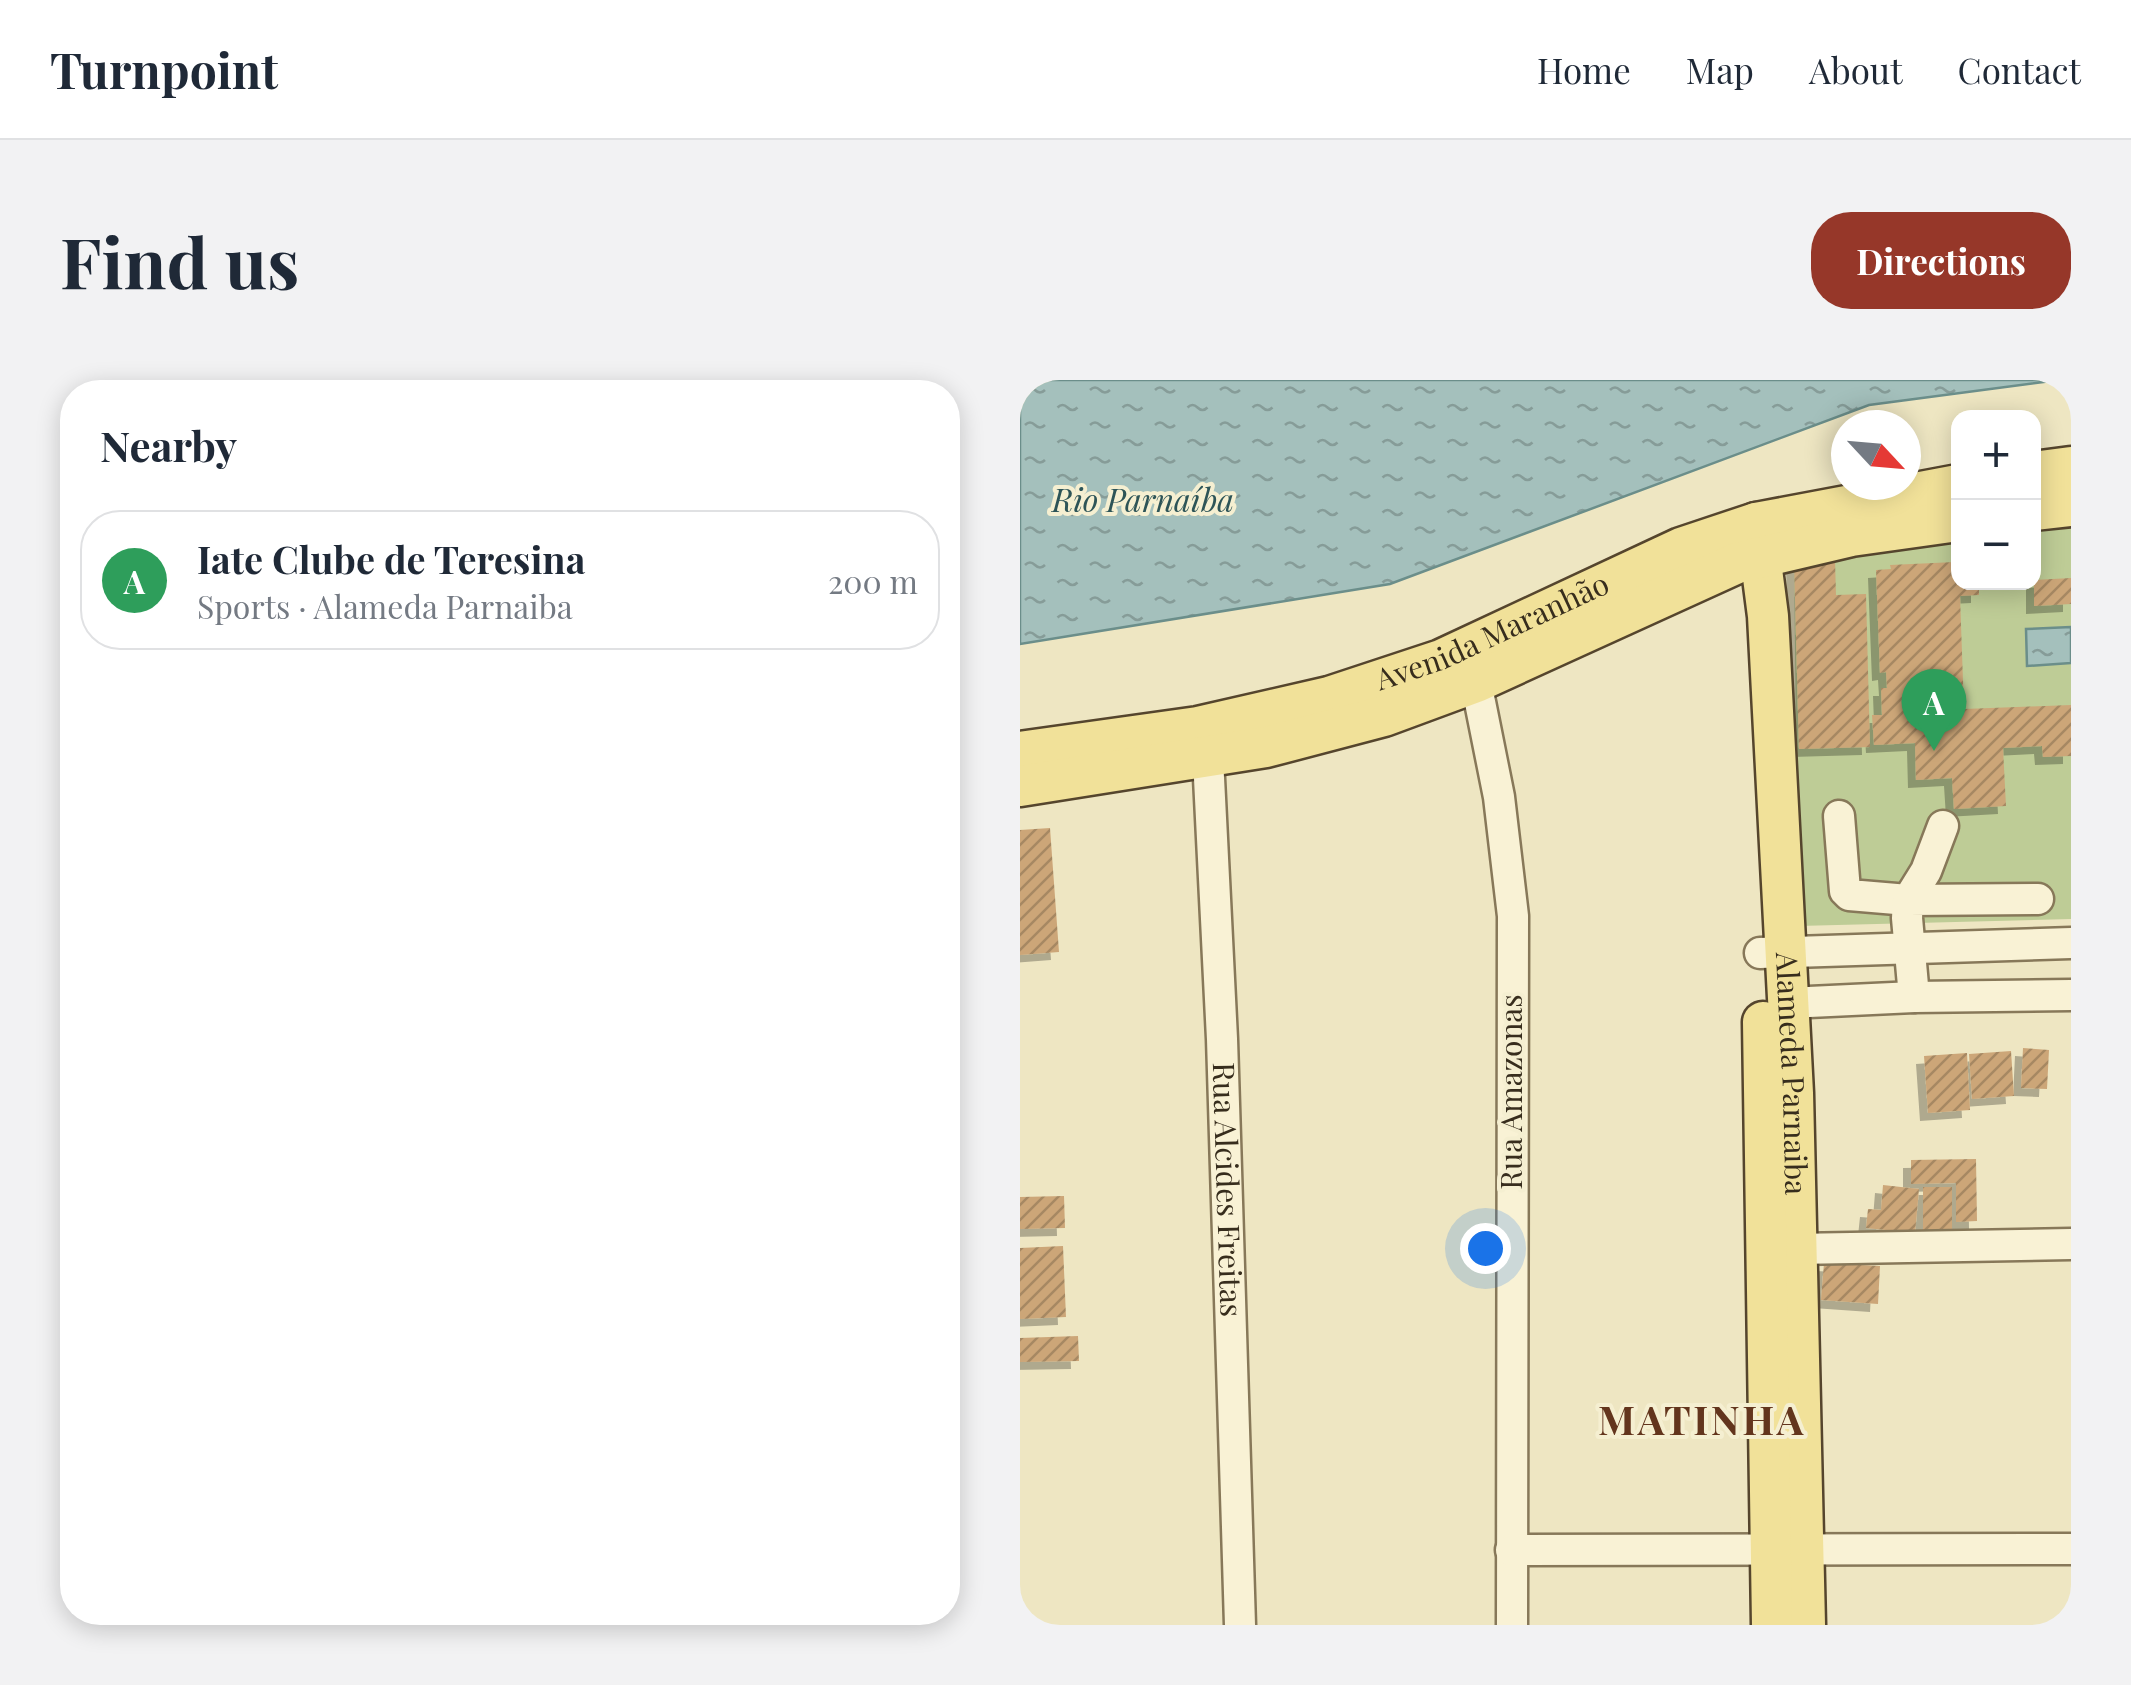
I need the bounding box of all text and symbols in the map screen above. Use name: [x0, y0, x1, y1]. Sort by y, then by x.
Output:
text: Turnpoint: [50, 37, 278, 101]
text: Home: [1537, 46, 1631, 93]
text: Map: [1686, 46, 1754, 93]
text: About: [1809, 46, 1903, 93]
text: Contact: [1958, 46, 2081, 93]
button: Directions: [1811, 212, 2071, 309]
text: Find us: [60, 213, 299, 307]
north arrow: [1831, 410, 1921, 500]
map controls: [1951, 410, 2041, 590]
button: +: [1951, 410, 2041, 500]
text: Nearby: [100, 417, 237, 473]
water label: Rio Parnaíba: [1050, 477, 1234, 520]
button: −: [1951, 500, 2041, 590]
text: Iate Clube de Teresina: [197, 533, 585, 584]
text: A: [124, 559, 145, 602]
text: 200 m: [828, 559, 918, 602]
street label: Avenida Maranhão: [1369, 563, 1615, 699]
text: Sports · Alameda Parnaiba: [197, 584, 573, 627]
pin: A: [1902, 668, 1966, 751]
street label: Alameda Parnaiba: [1768, 950, 1817, 1195]
street label: Rua Amazonas: [1490, 994, 1530, 1190]
street label: Rua Alcides Freitas: [1205, 1062, 1253, 1318]
your location: [1460, 1223, 1511, 1274]
district label: MATINHA: [1598, 1392, 1806, 1445]

